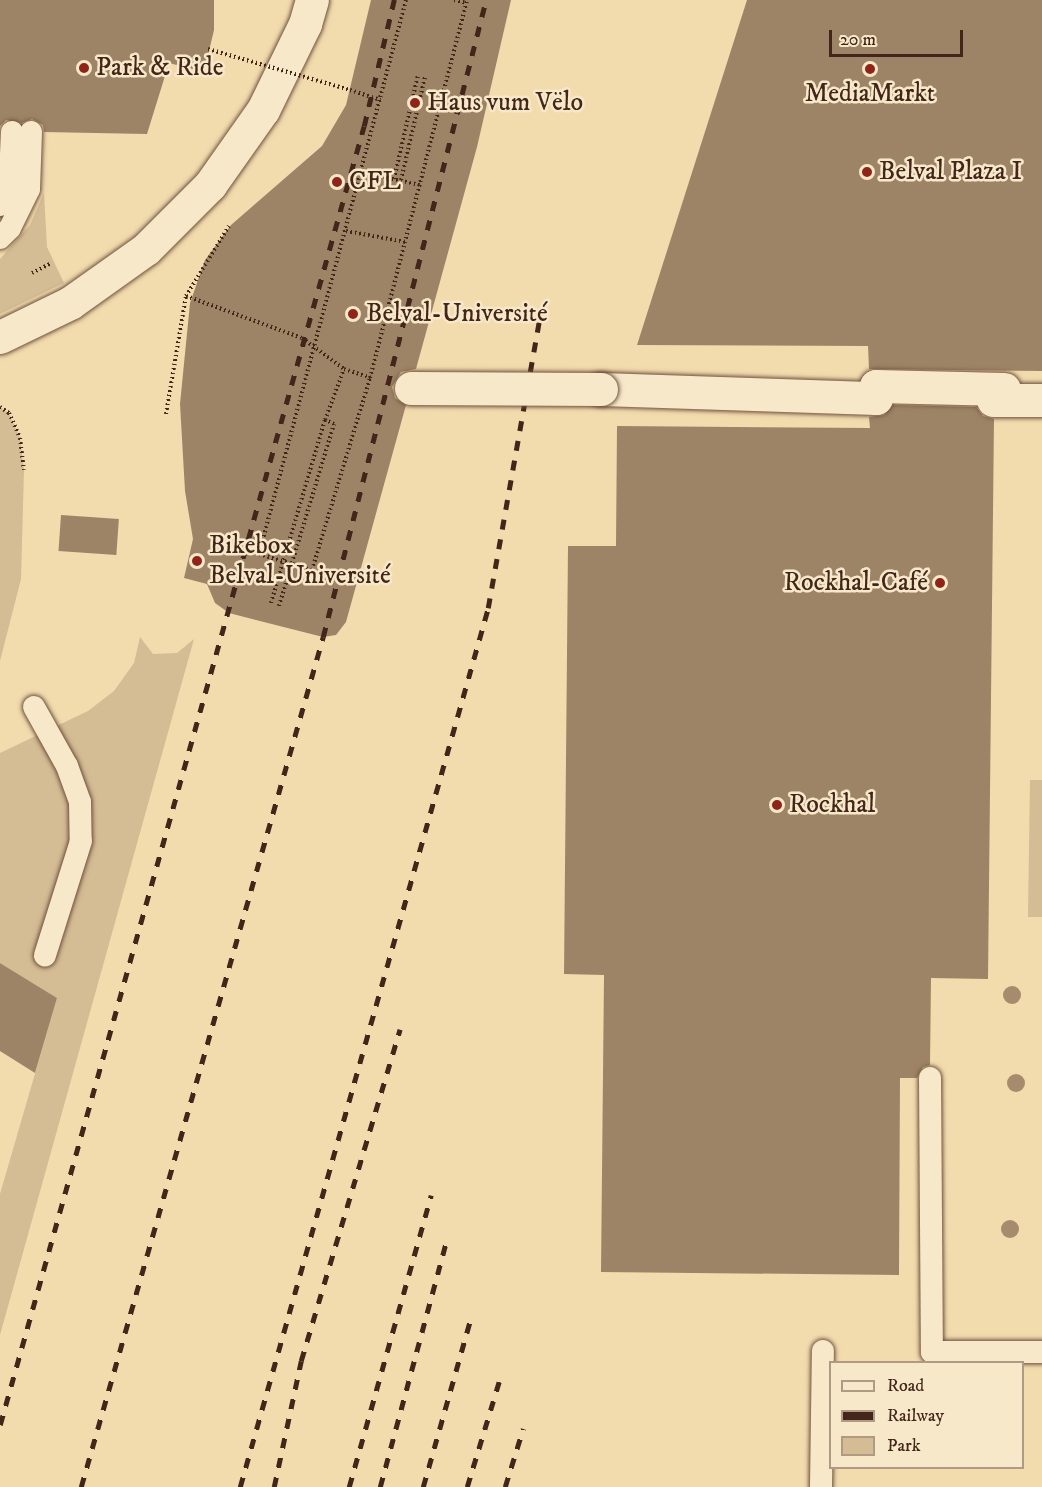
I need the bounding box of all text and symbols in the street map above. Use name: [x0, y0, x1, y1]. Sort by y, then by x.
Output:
scale bar: [832, 18, 966, 56]
text: 20 m: [840, 29, 876, 51]
place label: Park & Ride: [96, 52, 223, 84]
marker: Park & Ride: [77, 61, 91, 75]
marker: MediaMarkt: [863, 62, 877, 76]
place label: MediaMarkt: [805, 78, 935, 110]
place label: Haus vum Vëlo: [427, 87, 583, 119]
marker: Haus vum Vëlo: [408, 96, 422, 110]
place label: Belval Plaza I: [879, 156, 1022, 188]
marker: Belval Plaza I: [860, 165, 874, 179]
place label: CFL: [349, 166, 401, 198]
marker: CFL: [330, 175, 344, 189]
place label: Belval-Université: [366, 298, 548, 330]
marker: Belval-Université: [344, 305, 362, 323]
place label: Bikebox Belval-Université: [209, 530, 391, 592]
marker: Bikebox Belval-Université: [190, 554, 204, 568]
place label: Rockhal-Café: [784, 567, 928, 599]
marker: Rockhal-Café: [933, 576, 947, 590]
place label: Rockhal: [789, 789, 875, 821]
marker: Rockhal: [770, 798, 784, 812]
legend: [829, 1361, 1024, 1469]
text: Road: [887, 1375, 924, 1397]
text: Railway: [887, 1405, 944, 1427]
text: Park: [887, 1435, 921, 1457]

